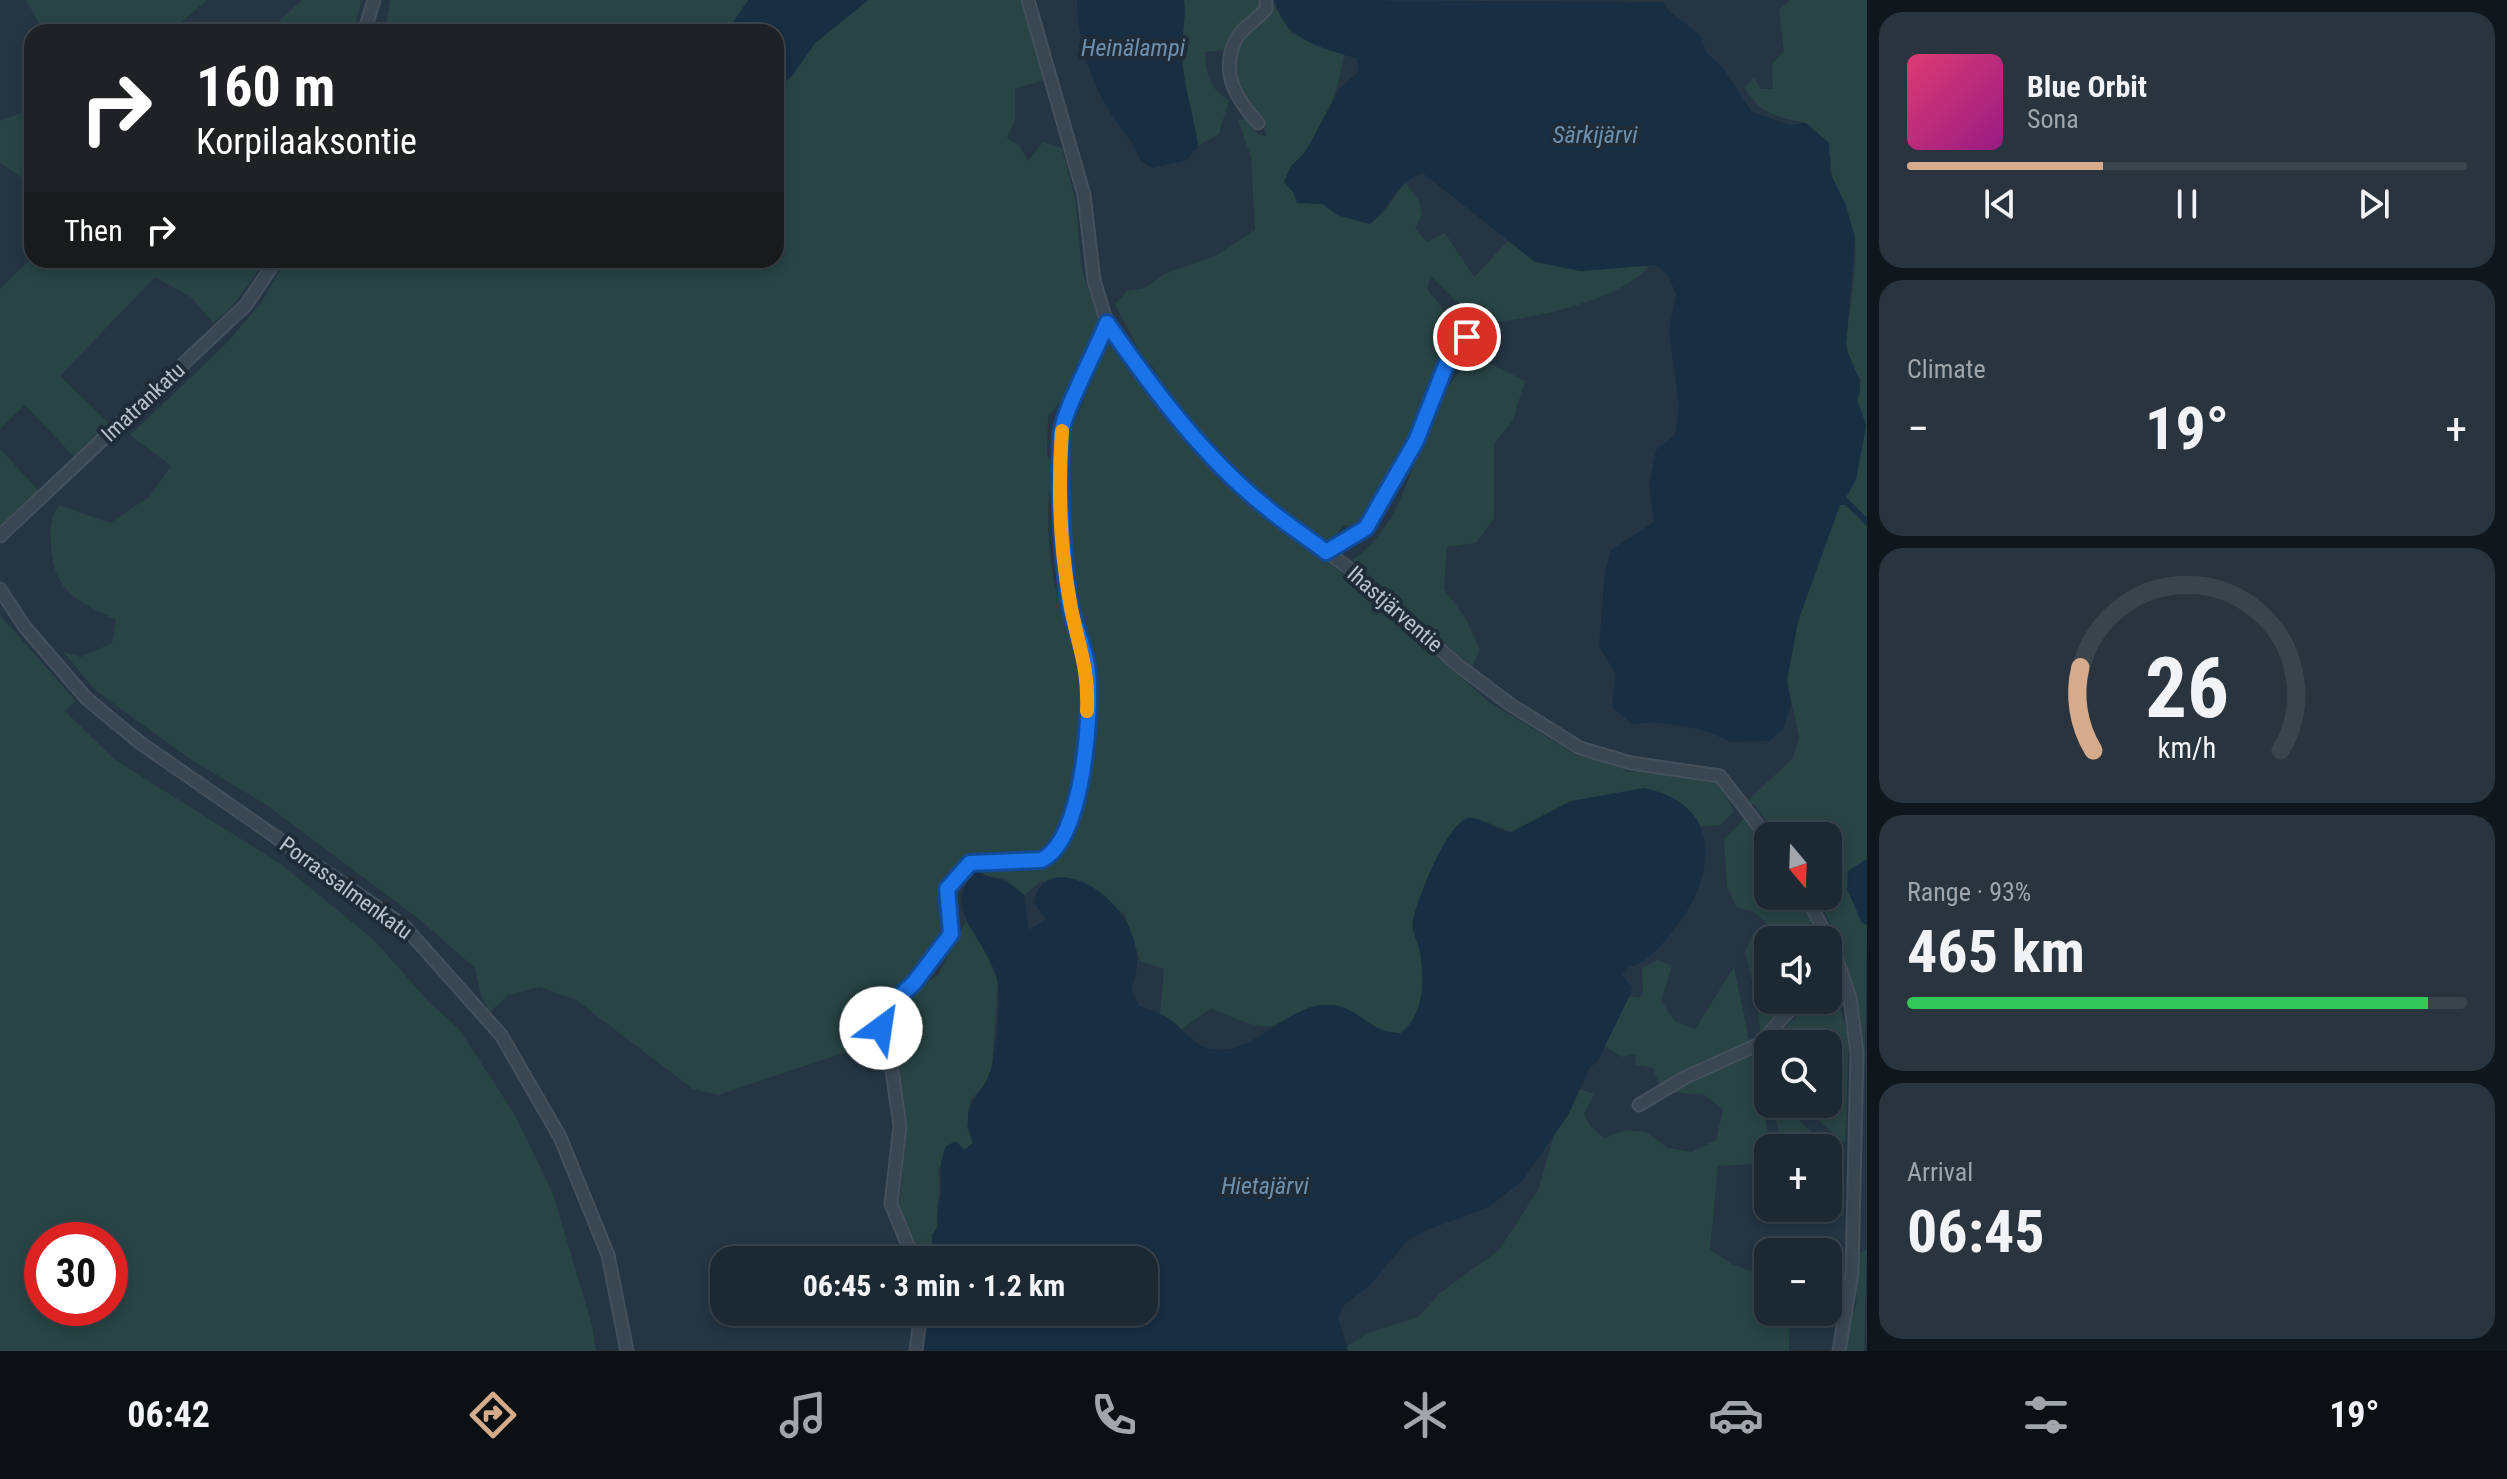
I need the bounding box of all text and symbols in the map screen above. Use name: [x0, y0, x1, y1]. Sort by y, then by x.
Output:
water label: Heinälampi: [1081, 34, 1186, 62]
text: 160 m: [196, 54, 335, 120]
icon: right: [64, 56, 168, 160]
text: Blue Orbit: [2027, 69, 2147, 104]
text: Sona: [2027, 104, 2079, 134]
text: Korpilaaksontie: [196, 121, 417, 163]
water label: Särkijärvi: [1552, 121, 1638, 149]
icon: previous: [1978, 182, 2022, 226]
icon: pause: [2165, 182, 2209, 226]
icon: next: [2352, 182, 2396, 226]
icon: right: [139, 208, 183, 252]
text: Then: [64, 213, 123, 248]
pin: [1433, 303, 1501, 371]
icon: arrive: [1445, 315, 1489, 359]
text: Climate: [1907, 354, 1986, 384]
street label: Imatrankatu: [96, 357, 190, 447]
text: 19°: [2145, 393, 2229, 464]
text: −: [1907, 403, 1929, 455]
text: +: [2445, 403, 2467, 455]
street label: Ihastjärventie: [1342, 561, 1448, 657]
text: 26: [2145, 640, 2229, 737]
text: km/h: [2158, 732, 2216, 766]
north arrow: [1754, 822, 1842, 910]
map controls: [1754, 822, 1842, 1326]
street label: Porrassalmenkatu: [275, 832, 417, 944]
text: Range · 93%: [1907, 877, 2031, 907]
text: 465 km: [1907, 916, 2085, 987]
button: sound: [1754, 926, 1842, 1014]
position arrow: [839, 986, 923, 1070]
button: search: [1754, 1030, 1842, 1118]
button: +: [1754, 1134, 1842, 1222]
text: Arrival: [1907, 1157, 1973, 1187]
water label: Hietajärvi: [1221, 1172, 1310, 1200]
text: 06:45: [1907, 1196, 2045, 1267]
speed limit sign: 30: [24, 1222, 128, 1326]
button: −: [1754, 1238, 1842, 1326]
text: 06:45 · 3 min · 1.2 km: [803, 1268, 1065, 1303]
icon: directions: [465, 1387, 521, 1443]
icon: music: [775, 1387, 831, 1443]
icon: phone: [1086, 1387, 1142, 1443]
icon: climate: [1397, 1387, 1453, 1443]
icon: car: [1708, 1387, 1764, 1443]
icon: filters: [2018, 1387, 2074, 1443]
text: 06:42: [127, 1394, 210, 1436]
text: 19°: [2329, 1394, 2380, 1436]

